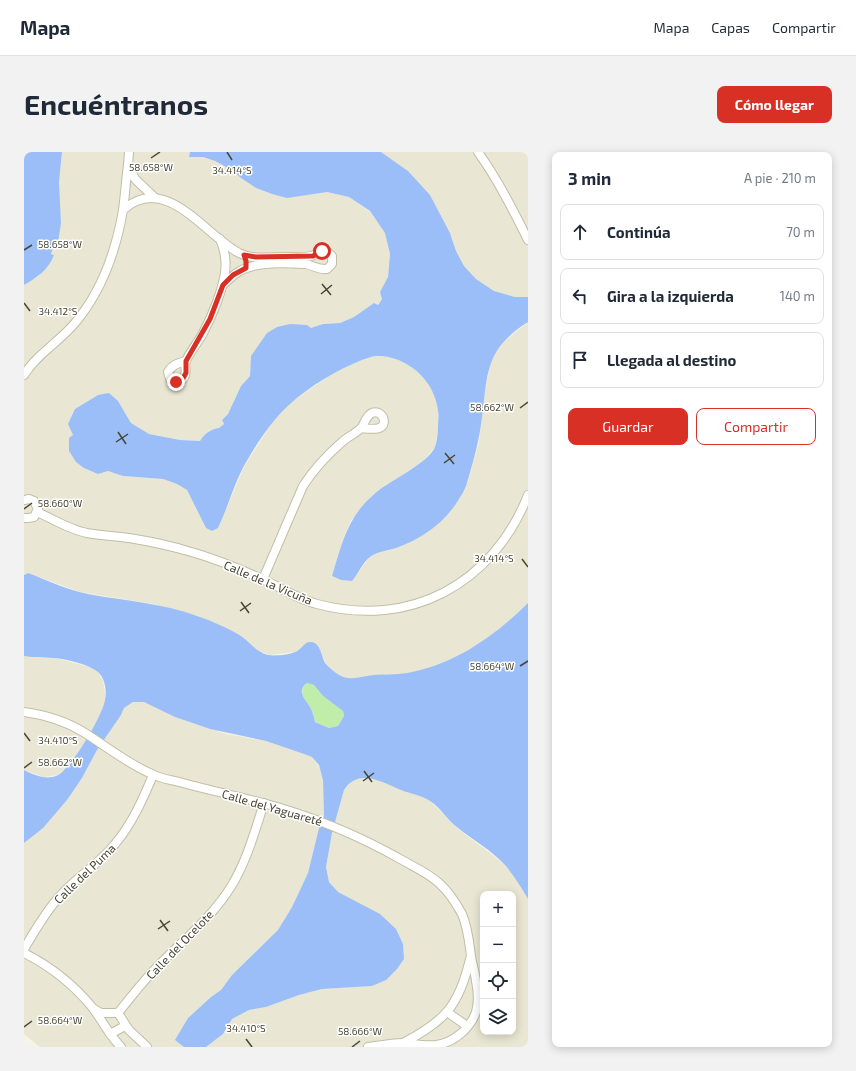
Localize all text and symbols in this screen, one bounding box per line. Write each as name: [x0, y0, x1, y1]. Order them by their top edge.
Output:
text: Mapa: [20, 16, 70, 39]
text: Mapa: [654, 19, 689, 36]
text: Capas: [711, 19, 750, 36]
text: Compartir: [772, 19, 836, 36]
button: Cómo llegar: [717, 86, 832, 123]
text: Encuéntranos: [24, 87, 208, 121]
text: 58.658°W: [129, 161, 174, 173]
text: 34.414°S: [212, 164, 252, 176]
text: 3 min: [568, 168, 611, 188]
text: A pie · 210 m: [744, 170, 816, 186]
icon: ahead: [569, 221, 591, 243]
text: Continúa: [607, 223, 670, 241]
text: 70 m: [786, 224, 815, 240]
text: 58.658°W: [38, 238, 83, 250]
route start: [313, 242, 331, 260]
icon: left: [569, 285, 591, 307]
text: Gira a la izquierda: [607, 287, 734, 305]
text: 140 m: [780, 288, 815, 304]
text: 34.412°S: [39, 305, 78, 317]
icon: arrive: [569, 349, 591, 371]
text: Llegada al destino: [607, 351, 736, 369]
route end: [167, 373, 185, 391]
text: 58.662°W: [470, 401, 514, 413]
button: Guardar: [568, 408, 688, 445]
button: Compartir: [696, 408, 816, 445]
text: 58.660°W: [38, 497, 83, 509]
text: 34.414°S: [474, 552, 514, 564]
street label: Calle de la Vicuña: [222, 557, 315, 607]
text: 58.664°W: [470, 660, 515, 672]
text: 34.410°S: [38, 734, 78, 746]
text: 58.662°W: [38, 756, 82, 768]
street label: Calle del Yaguareté: [221, 786, 324, 828]
street label: Calle del Puma: [51, 840, 118, 906]
map controls: [480, 891, 516, 1035]
button: +: [480, 891, 516, 927]
street label: Calle del Ocelote: [143, 907, 216, 982]
button: −: [480, 927, 516, 963]
button: locate: [480, 963, 516, 999]
button: layers: [480, 999, 516, 1035]
text: 58.664°W: [38, 1014, 83, 1026]
text: 34.410°S: [226, 1022, 266, 1034]
text: 58.666°W: [338, 1025, 383, 1037]

